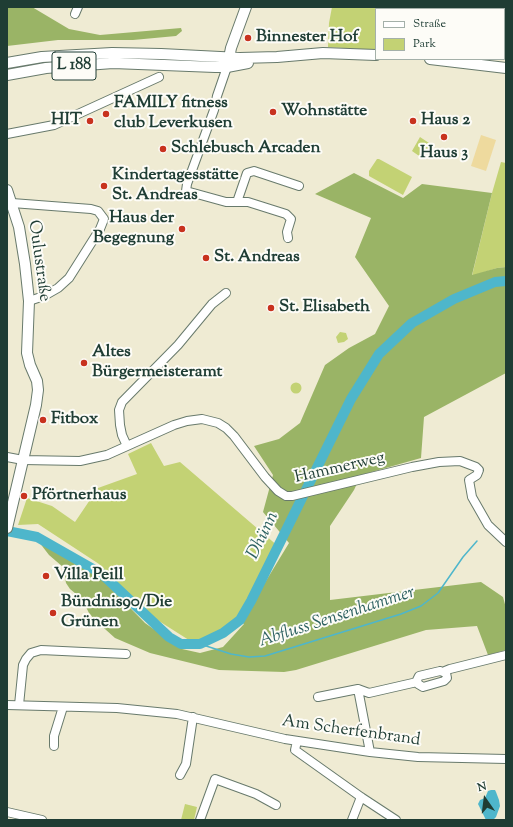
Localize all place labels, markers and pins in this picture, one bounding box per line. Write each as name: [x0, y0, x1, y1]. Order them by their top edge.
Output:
place label: Binnester Hof: [256, 28, 358, 48]
marker: Binnester Hof: [243, 33, 253, 43]
place label: FAMILY fitness club Leverkusen: [114, 94, 233, 134]
place label: Wohnstätte: [281, 102, 367, 122]
marker: Wohnstätte: [268, 107, 278, 117]
marker: FAMILY fitness club Leverkusen: [101, 109, 111, 119]
place label: HIT: [51, 111, 82, 131]
place label: Haus 2: [421, 111, 470, 131]
marker: HIT: [85, 116, 95, 126]
marker: Haus 2: [408, 116, 418, 126]
marker: Haus 3: [439, 132, 449, 142]
place label: Schlebusch Arcaden: [171, 139, 321, 159]
marker: Schlebusch Arcaden: [158, 144, 168, 154]
place label: Haus 3: [420, 144, 468, 164]
place label: Kindertagesstätte St. Andreas: [112, 166, 239, 206]
marker: Kindertagesstätte St. Andreas: [99, 181, 109, 191]
place label: Haus der Begegnung: [93, 209, 174, 249]
marker: Haus der Begegnung: [177, 224, 187, 234]
place label: St. Andreas: [214, 248, 300, 268]
marker: St. Andreas: [201, 253, 211, 263]
place label: St. Elisabeth: [279, 298, 370, 318]
marker: St. Elisabeth: [266, 303, 276, 313]
place label: Altes Bürgermeisteramt: [92, 343, 222, 383]
marker: Altes Bürgermeisteramt: [79, 358, 89, 368]
place label: Fitbox: [51, 410, 98, 430]
marker: Fitbox: [38, 415, 48, 425]
place label: Pförtnerhaus: [32, 486, 127, 506]
marker: Pförtnerhaus: [19, 491, 29, 501]
place label: Villa Peill: [54, 566, 124, 586]
marker: Villa Peill: [41, 571, 51, 581]
place label: Bündnis90/Die Grünen: [61, 593, 172, 633]
marker: Bündnis90/Die Grünen: [48, 608, 58, 618]

